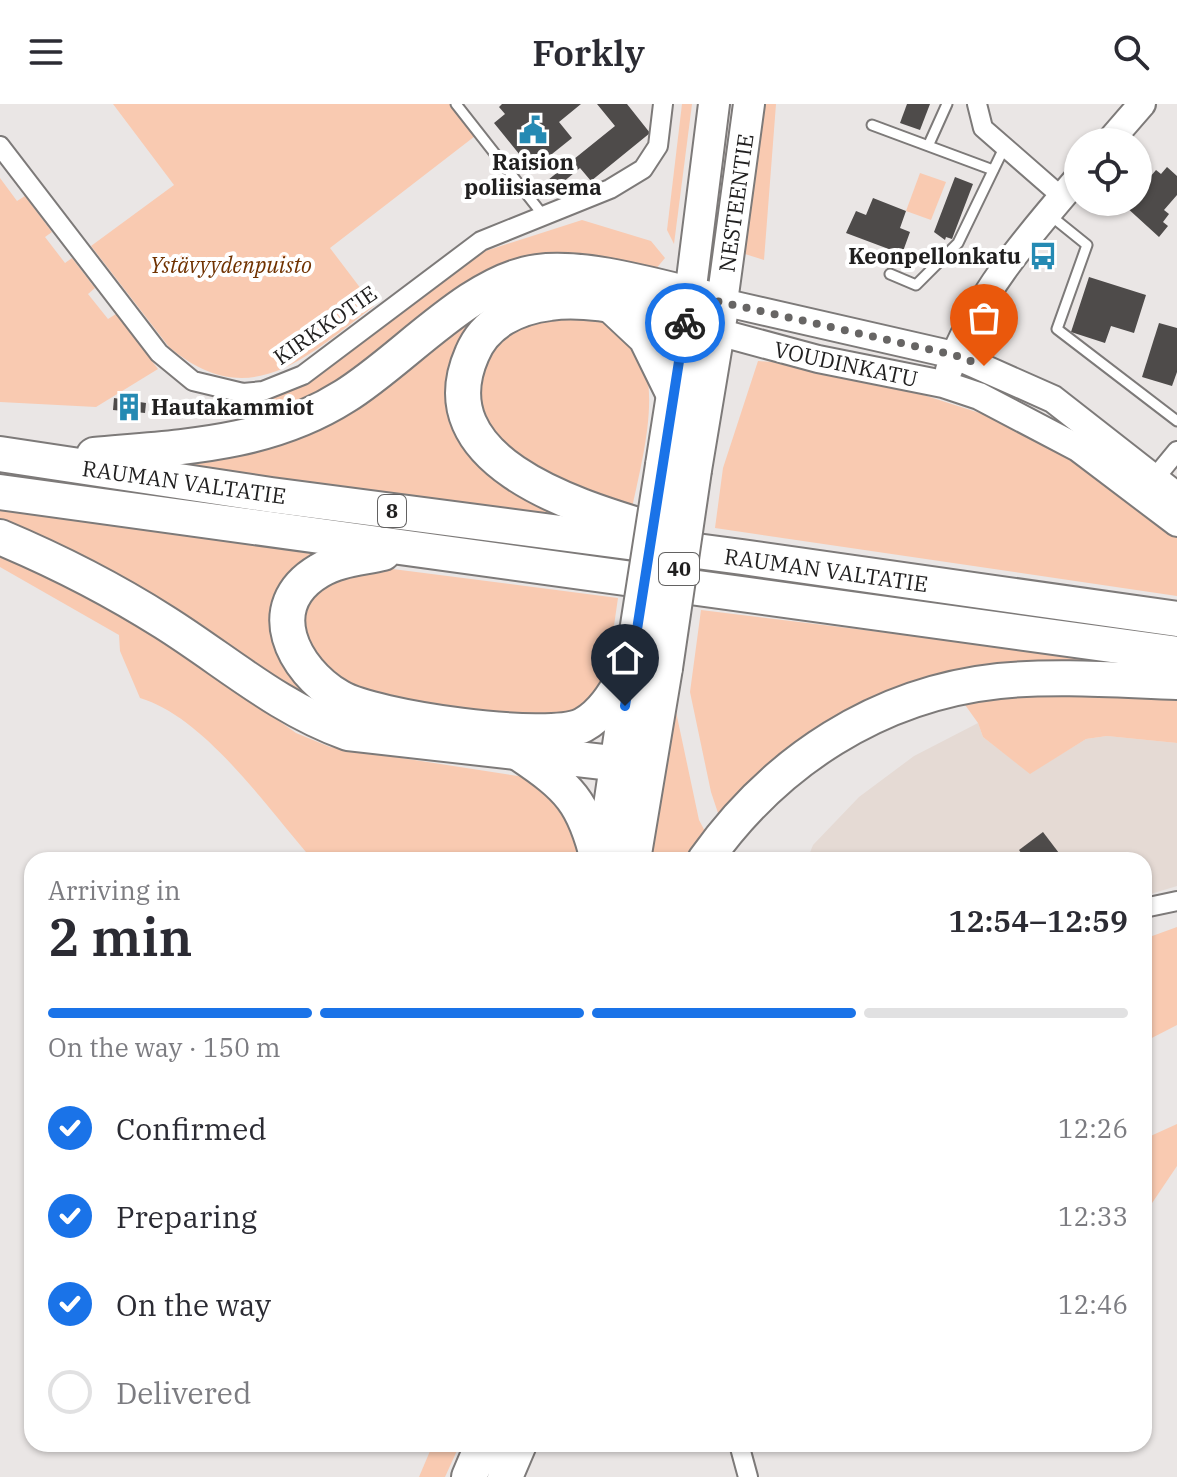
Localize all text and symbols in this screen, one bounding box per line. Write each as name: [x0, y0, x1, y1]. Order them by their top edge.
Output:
text: Forkly: [532, 29, 645, 76]
icon: menu: [24, 30, 68, 74]
icon: search: [1109, 30, 1153, 74]
public building icon: Raision poliisiasema: [518, 115, 548, 145]
map controls: [1064, 128, 1152, 216]
button: locate: [1064, 128, 1152, 216]
street label: NESTEENTIE: [711, 132, 760, 274]
place label: Raision poliisiasema: [464, 147, 602, 201]
place label: Keonpellonkatu: [848, 241, 1021, 270]
bus stop icon: Keonpellonkatu: [1028, 241, 1058, 271]
park label: Ystävyydenpuisto: [150, 250, 312, 279]
street label: KIRKKOTIE: [267, 278, 382, 371]
courier: [645, 283, 725, 363]
pin: [950, 284, 1018, 366]
icon: bag: [962, 296, 1006, 340]
icon: bike: [663, 301, 707, 345]
street label: VOUDINKATU: [772, 334, 921, 393]
building icon: Hautakammiot: [114, 392, 144, 422]
place label: Hautakammiot: [151, 392, 314, 421]
street label: RAUMAN VALTATIE: [80, 453, 288, 510]
road number: 8: [378, 495, 406, 527]
street label: RAUMAN VALTATIE: [722, 541, 930, 598]
road number: 40: [659, 553, 699, 585]
pin: [591, 624, 659, 706]
icon: home: [603, 636, 647, 680]
text: Arriving in: [48, 873, 181, 907]
text: 12:54–12:59: [948, 901, 1128, 940]
text: 2 min: [48, 903, 193, 970]
text: On the way · 150 m: [48, 1030, 281, 1064]
icon: check: [48, 1106, 92, 1150]
text: Confirmed: [116, 1109, 267, 1148]
text: 12:26: [1058, 1111, 1128, 1145]
icon: check: [48, 1194, 92, 1238]
text: Preparing: [116, 1197, 257, 1236]
text: 12:33: [1058, 1199, 1128, 1233]
icon: check: [48, 1282, 92, 1326]
text: On the way: [116, 1285, 271, 1324]
text: 12:46: [1058, 1287, 1128, 1321]
text: Delivered: [116, 1373, 251, 1412]

